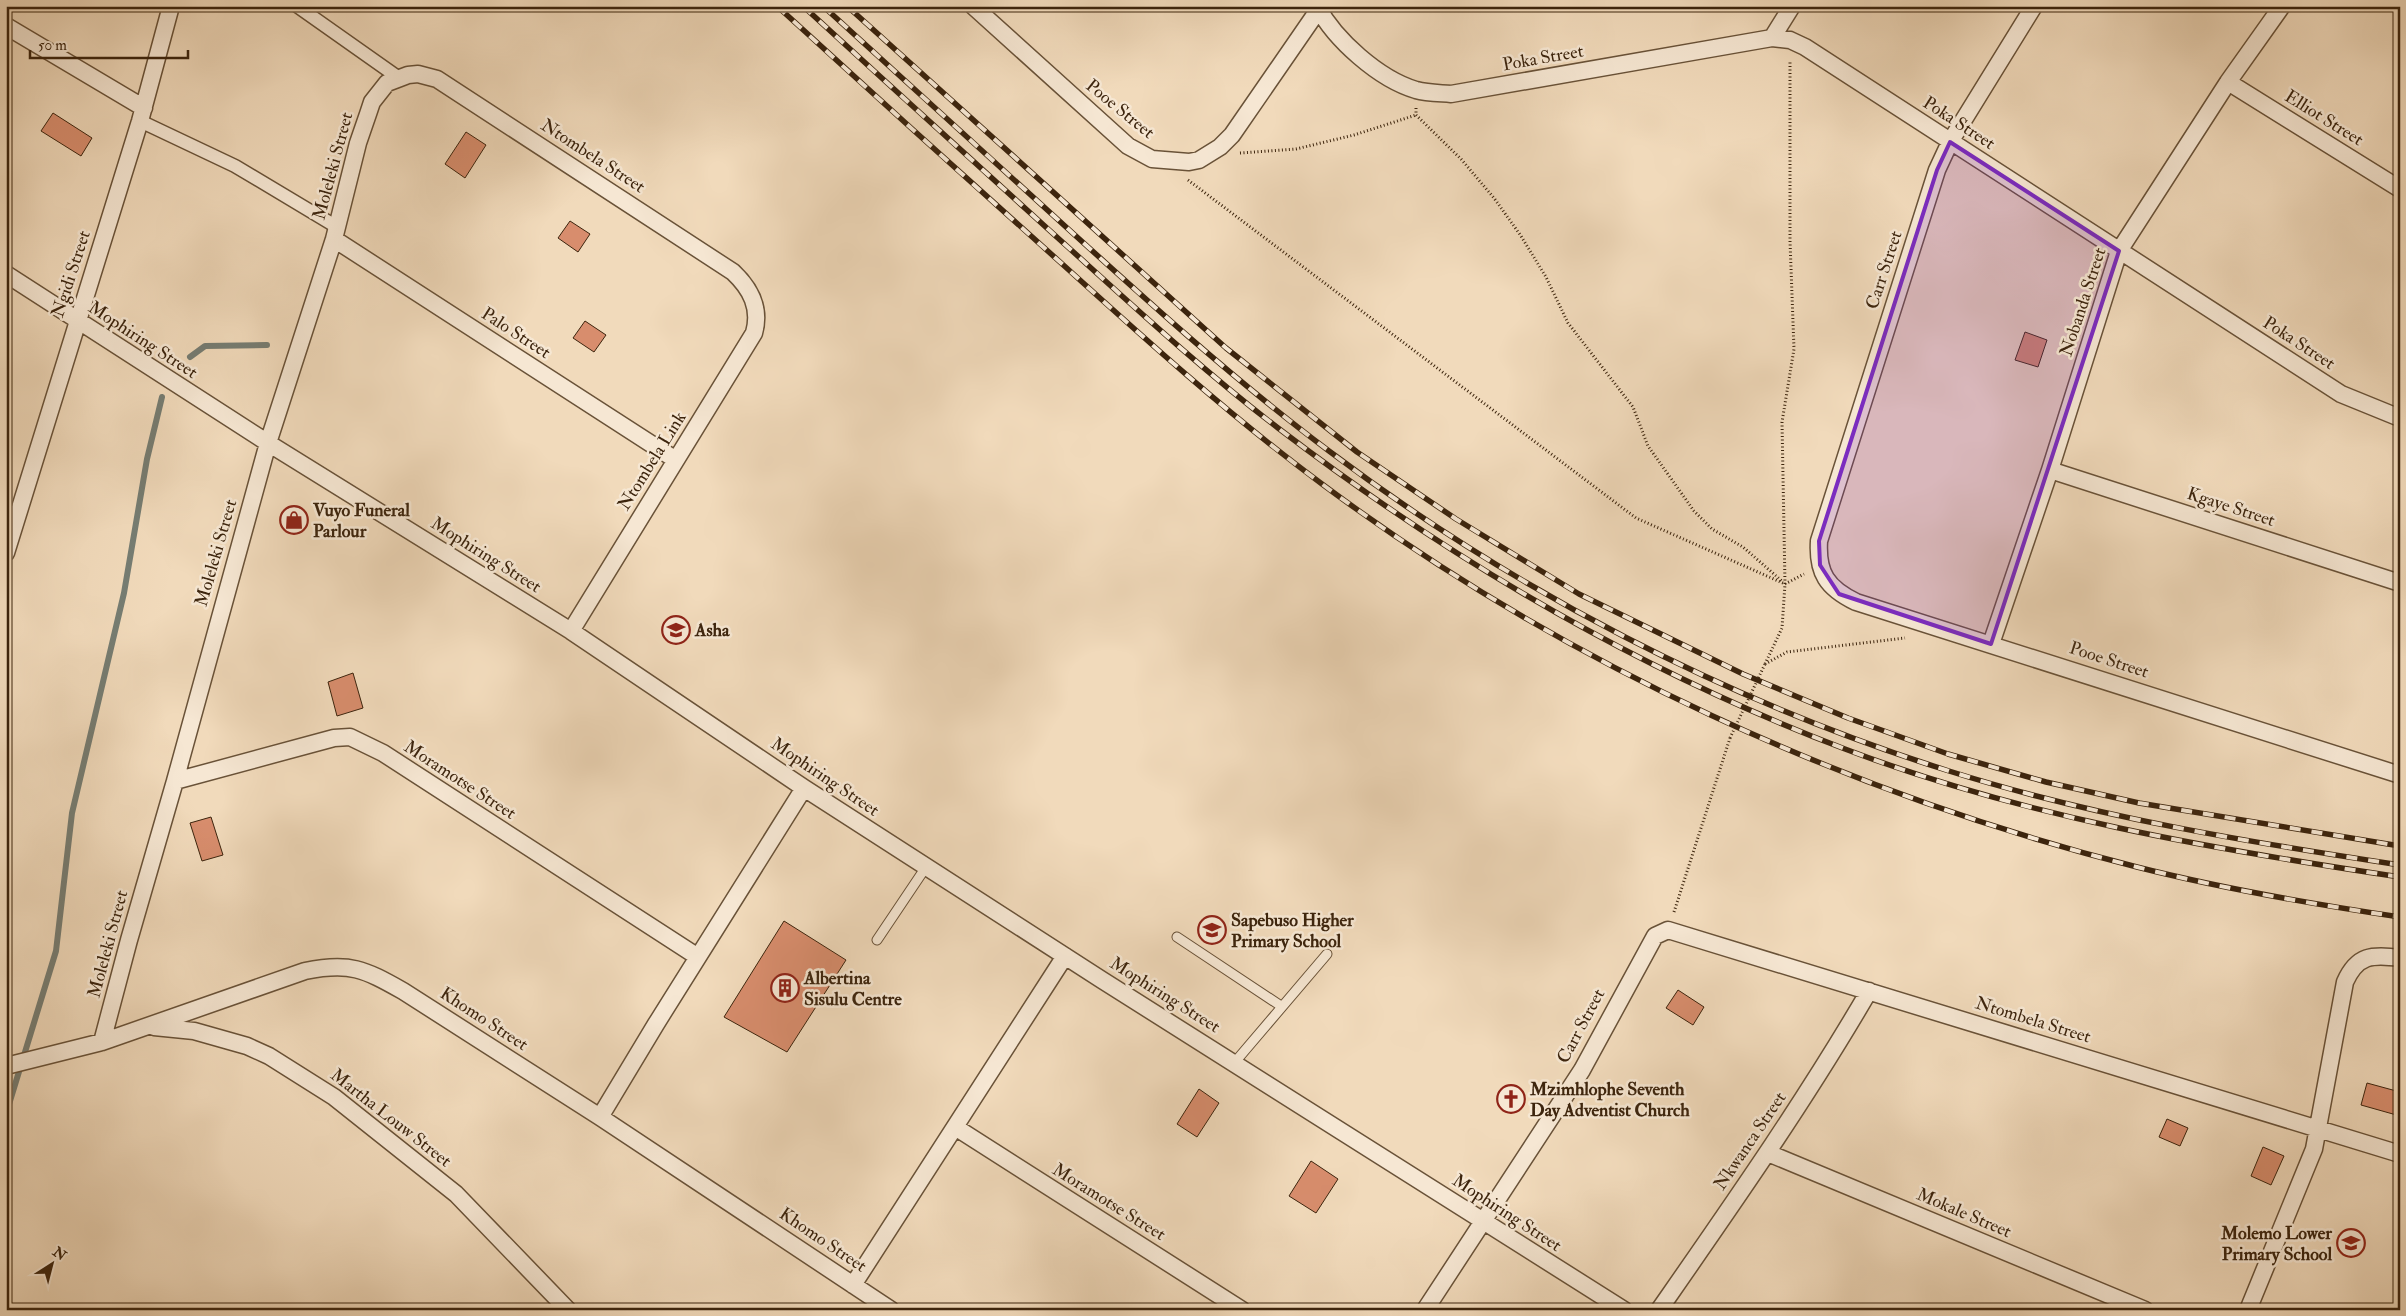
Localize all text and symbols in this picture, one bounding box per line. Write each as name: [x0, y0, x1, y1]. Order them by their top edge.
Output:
scale bar: [30, 28, 188, 60]
text: 50 m: [38, 36, 67, 55]
street label: Poka Street: [1501, 40, 1585, 76]
street label: Pooe Street: [1081, 74, 1159, 144]
street label: Elliot Street: [2280, 85, 2368, 151]
street label: Poka Street: [1918, 91, 2000, 155]
street label: Moleleki Street: [308, 110, 358, 222]
street label: Ntombela Street: [537, 114, 650, 198]
street label: Ngidi Street: [46, 227, 96, 320]
street label: Carr Street: [1861, 228, 1908, 312]
street label: Nobanda Street: [2055, 244, 2111, 359]
street label: Mophiring Street: [84, 296, 202, 384]
street label: Palo Street: [477, 302, 555, 364]
street label: Poka Street: [2258, 311, 2340, 375]
street label: Ntombela Link: [613, 407, 692, 515]
street label: Kgaye Street: [2184, 482, 2278, 532]
street label: Moleleki Street: [190, 497, 242, 609]
place label: Vuyo Funeral Parlour: [312, 499, 410, 543]
shop icon: Vuyo Funeral Parlour: [279, 505, 309, 535]
street label: Mophiring Street: [427, 512, 546, 598]
school or university icon: Asha: [661, 615, 691, 645]
place label: Asha: [694, 619, 730, 642]
street label: Pooe Street: [2066, 636, 2152, 684]
street label: Mophiring Street: [766, 732, 884, 822]
street label: Moramotse Street: [400, 735, 521, 825]
street label: Moleleki Street: [83, 888, 133, 1000]
place label: Sapebuso Higher Primary School: [1231, 909, 1354, 953]
school or university icon: Sapebuso Higher Primary School: [1197, 915, 1227, 945]
street label: Mophiring Street: [1106, 952, 1225, 1038]
place label: Albertina Sisulu Centre: [803, 967, 902, 1011]
building icon: Albertina Sisulu Centre: [770, 973, 800, 1003]
street label: Khomo Street: [436, 982, 533, 1056]
street label: Carr Street: [1552, 985, 1610, 1067]
street label: Ntombela Street: [1972, 992, 2094, 1049]
street label: Martha Louw Street: [326, 1064, 456, 1172]
place label: Mzimhlophe Seventh Day Adventist Church: [1529, 1078, 1690, 1122]
church icon: Mzimhlophe Seventh Day Adventist Church: [1496, 1084, 1526, 1114]
street label: Nkwanca Street: [1709, 1087, 1792, 1195]
street label: Moramotse Street: [1048, 1158, 1170, 1246]
street label: Mophiring Street: [1448, 1169, 1566, 1257]
street label: Mokale Street: [1913, 1183, 2015, 1243]
street label: Khomo Street: [775, 1202, 871, 1278]
place label: Molemo Lower Primary School: [2220, 1222, 2332, 1266]
school or university icon: Molemo Lower Primary School: [2336, 1228, 2366, 1258]
north arrow: [28, 1238, 78, 1288]
text: N: [48, 1243, 70, 1265]

